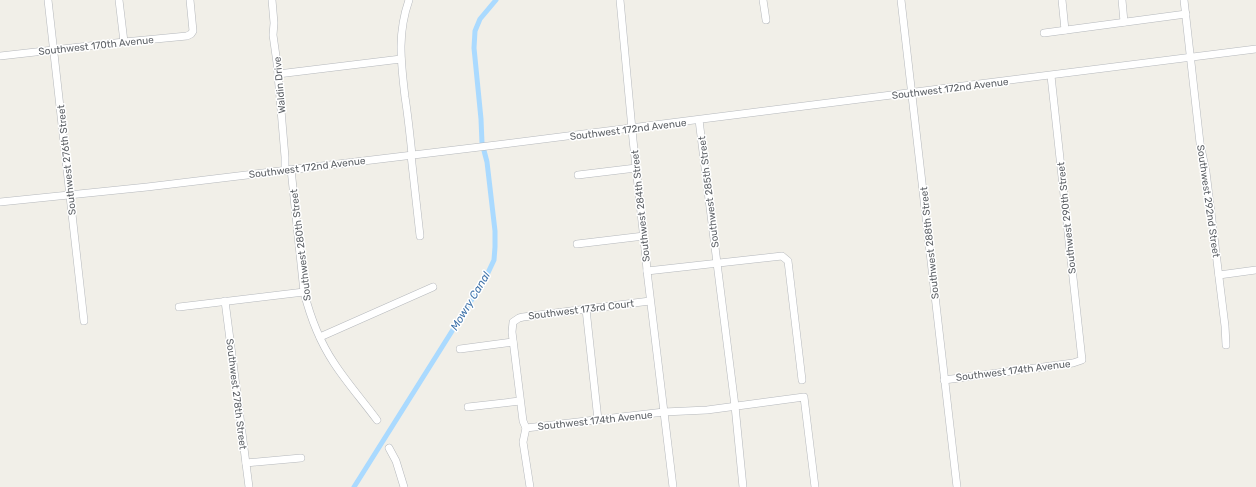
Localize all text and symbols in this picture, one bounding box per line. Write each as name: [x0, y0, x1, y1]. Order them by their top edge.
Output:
street label: Southwest 170th Avenue: [38, 34, 155, 58]
street label: Waldin Drive: [272, 56, 288, 114]
street label: Southwest 172nd Avenue: [891, 76, 1009, 102]
street label: Southwest 276th Street: [55, 104, 79, 216]
street label: Southwest 172nd Avenue: [569, 117, 687, 143]
street label: Southwest 285th Street: [696, 135, 722, 248]
street label: Southwest 292nd Street: [1194, 144, 1222, 258]
street label: Southwest 284th Street: [629, 149, 653, 263]
street label: Southwest 172nd Avenue: [248, 155, 366, 181]
street label: Southwest 290th Street: [1055, 161, 1079, 274]
street label: Southwest 288th Street: [918, 186, 942, 300]
street label: Southwest 280th Street: [288, 188, 314, 302]
water label: Mowry Canal: [448, 269, 493, 333]
street label: Southwest 173rd Court: [528, 298, 635, 322]
street label: Southwest 278th Street: [223, 338, 249, 450]
street label: Southwest 174th Avenue: [955, 358, 1071, 384]
street label: Southwest 174th Avenue: [537, 409, 653, 433]

